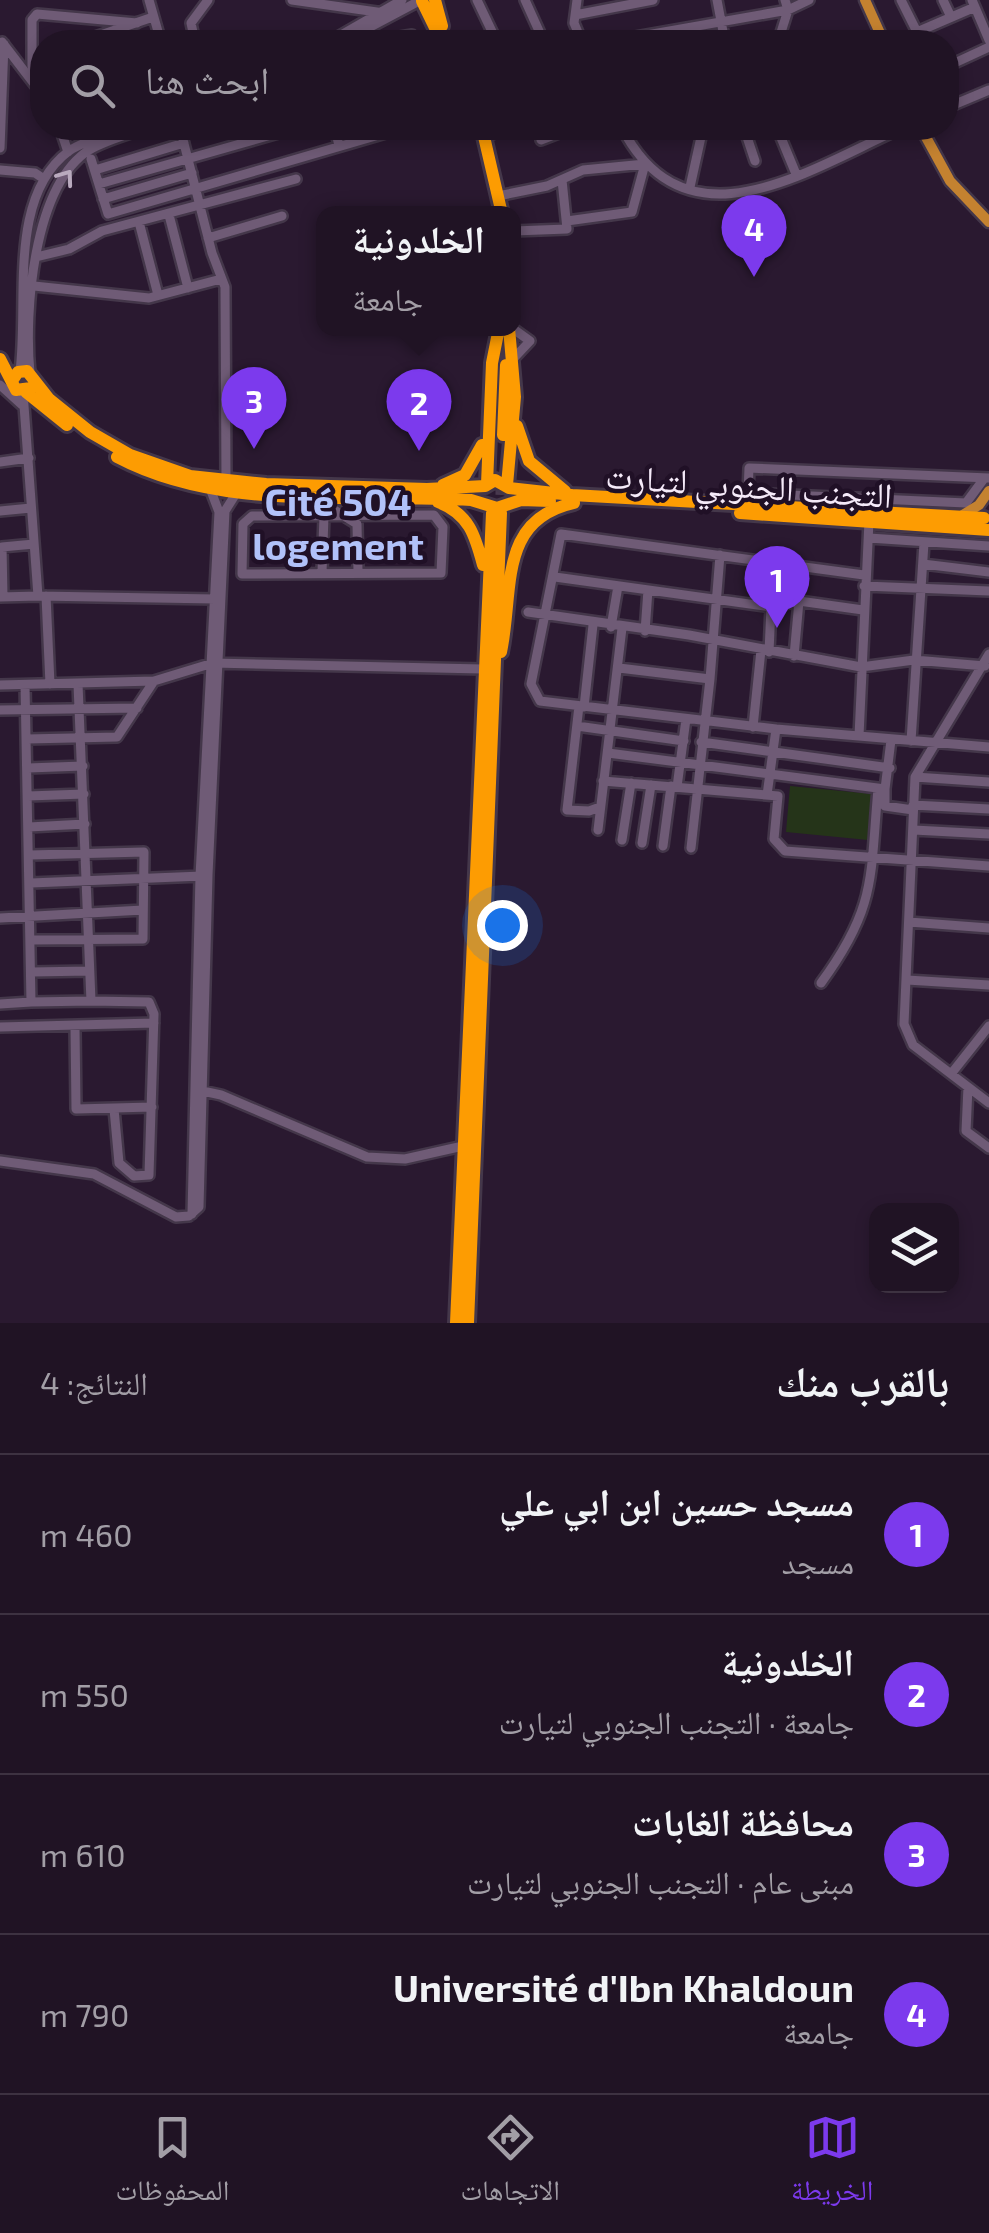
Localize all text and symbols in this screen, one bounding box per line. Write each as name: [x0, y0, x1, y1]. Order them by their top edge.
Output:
search box: [30, 30, 959, 140]
text: ابحث هنا: [145, 56, 269, 102]
icon: search: [65, 58, 120, 113]
one-way arrow: [54, 170, 71, 188]
pin: 4: [722, 194, 786, 277]
popup: [316, 206, 521, 336]
text: الخلدونية: [352, 215, 485, 261]
text: جامعة: [352, 279, 423, 317]
pin: 3: [222, 366, 286, 449]
pin: 2: [386, 368, 452, 451]
street label: التجنب الجنوبي لتيارت: [604, 453, 894, 524]
district label: Cité 504 logement: [252, 478, 424, 568]
pin: 1: [744, 546, 810, 628]
your location: [477, 900, 528, 951]
map controls: [869, 1203, 959, 1293]
button: layers: [869, 1203, 959, 1293]
text: بالقرب منك: [776, 1355, 949, 1405]
text: النتائج: 4: [40, 1363, 148, 1401]
text: مسجد حسين ابن ابي علي: [499, 1478, 854, 1524]
text: 460 m: [40, 1515, 132, 1553]
text: 1: [910, 1515, 923, 1553]
text: مسجد: [782, 1542, 854, 1580]
text: الخلدونية: [722, 1638, 854, 1684]
text: 550 m: [40, 1675, 129, 1713]
text: 2: [907, 1675, 926, 1713]
text: جامعة · التجنب الجنوبي لتيارت: [499, 1702, 854, 1740]
text: محافظة الغابات: [632, 1798, 854, 1844]
text: 610 m: [40, 1835, 126, 1873]
text: 3: [907, 1835, 926, 1873]
text: مبنى عام · التجنب الجنوبي لتيارت: [467, 1862, 854, 1900]
text: Université d'Ibn Khaldoun: [393, 1964, 854, 2010]
text: 790 m: [40, 1995, 129, 2033]
text: 4: [906, 1995, 927, 2033]
text: جامعة: [783, 2012, 854, 2050]
tab: المحفوظات: [116, 2110, 229, 2218]
tab: الاتجاهات: [461, 2110, 560, 2218]
tab: الخريطة: [791, 2110, 873, 2218]

